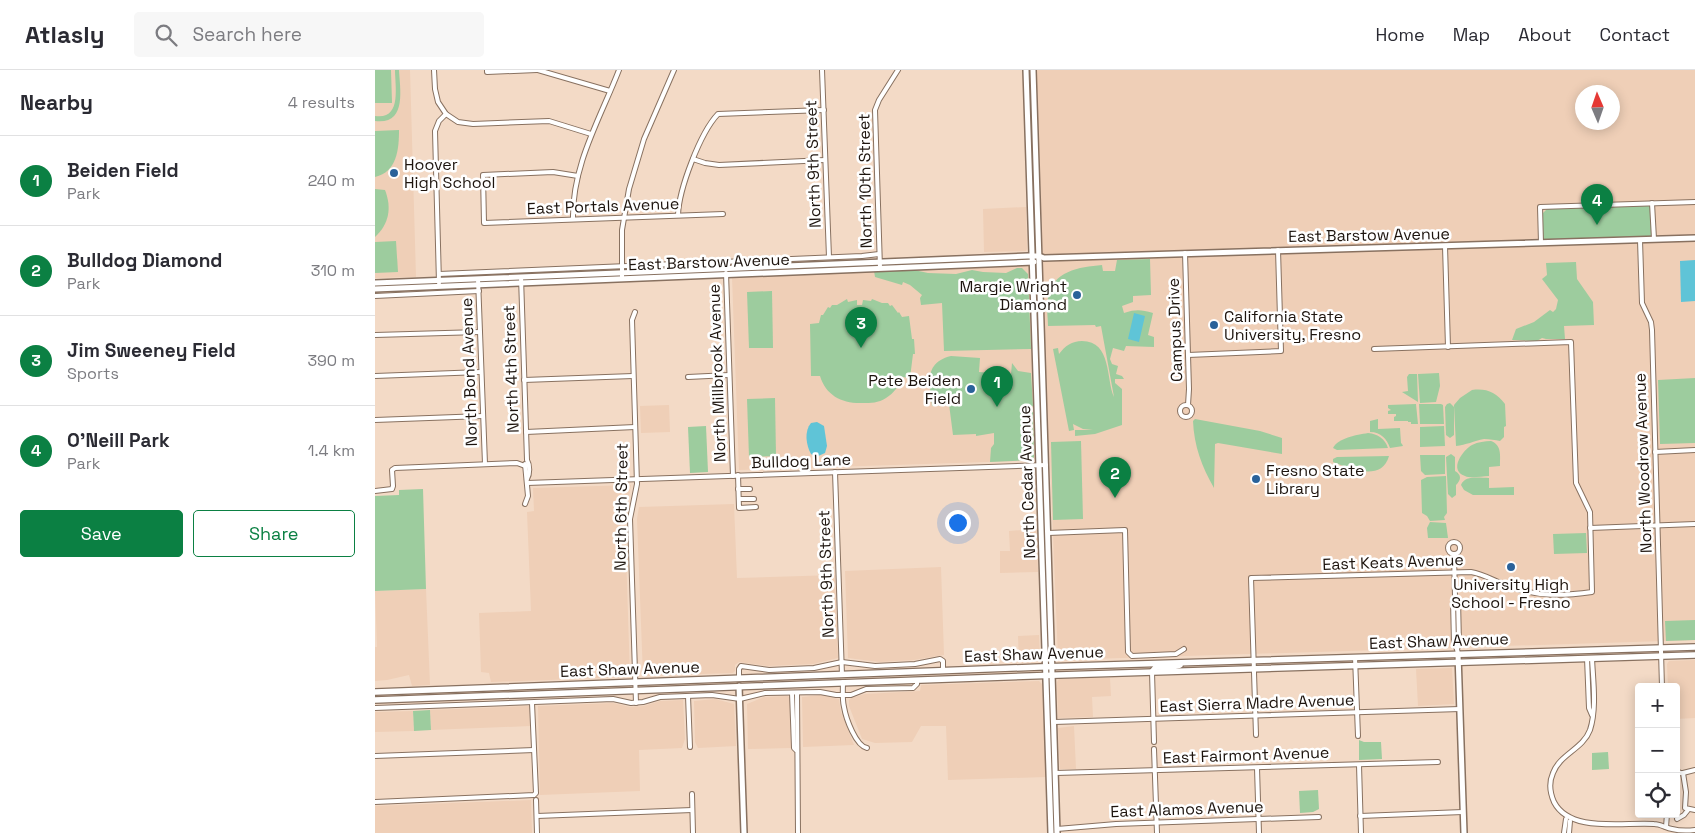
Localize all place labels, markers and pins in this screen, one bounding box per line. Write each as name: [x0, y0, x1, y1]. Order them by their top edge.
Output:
place label: Hoover High School: [404, 154, 495, 193]
marker: Hoover High School: [388, 167, 400, 179]
pin: 4: [1581, 184, 1613, 225]
place label: Margie Wright Diamond: [959, 276, 1067, 315]
marker: Margie Wright Diamond: [1071, 289, 1083, 301]
place label: California State University, Fresno: [1224, 306, 1361, 345]
pin: 3: [845, 307, 877, 348]
marker: California State University, Fresno: [1208, 319, 1220, 331]
pin: 1: [981, 366, 1013, 407]
place label: Pete Beiden Field: [868, 370, 961, 409]
marker: Pete Beiden Field: [965, 383, 977, 395]
pin: 2: [1099, 457, 1131, 498]
place label: Fresno State Library: [1266, 460, 1364, 499]
marker: Fresno State Library: [1250, 473, 1262, 485]
marker: University High School - Fresno: [1505, 561, 1517, 573]
place label: University High School - Fresno: [1451, 574, 1571, 613]

